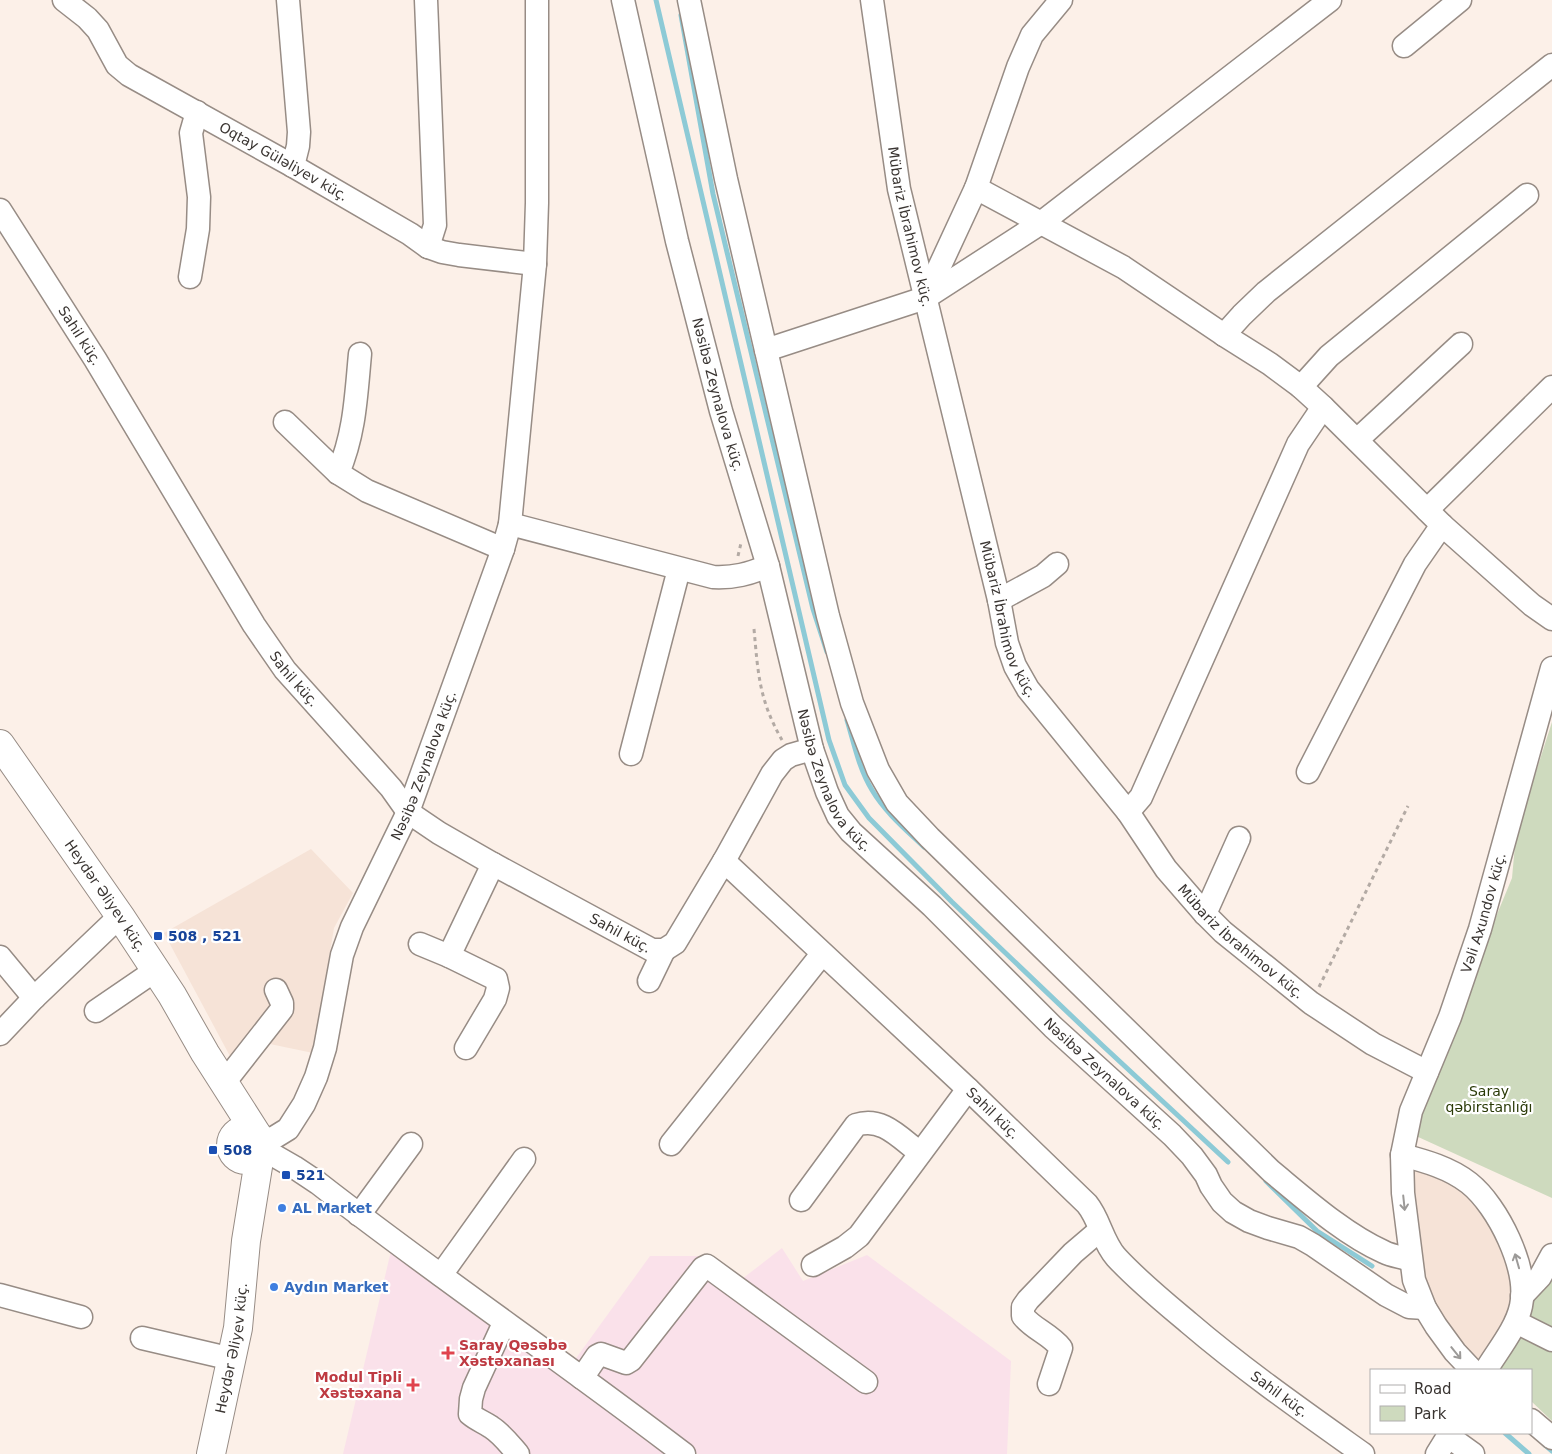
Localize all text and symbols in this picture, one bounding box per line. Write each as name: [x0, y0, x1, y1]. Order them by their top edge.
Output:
street label: Oqtay Güləliyev küç.: [216, 119, 351, 204]
street label: Mübariz İbrahimov küç.: [885, 145, 935, 308]
street label: Sahil küç.: [55, 303, 105, 368]
street label: Nəsibə Zeynalova küç.: [689, 316, 747, 473]
street label: Mübariz İbrahimov küç.: [977, 539, 1040, 701]
street label: Sahil küç.: [267, 648, 322, 710]
street label: Nəsibə Zeynalova küç.: [388, 688, 459, 843]
street label: Nəsibə Zeynalova küç.: [795, 707, 875, 855]
street label: Heydər Əliyev küç.: [61, 837, 149, 955]
street label: Vəli Axundov küç.: [1458, 851, 1509, 975]
street label: Mübariz İbrahimov küç.: [1175, 881, 1307, 1002]
street label: Sahil küç.: [587, 910, 654, 956]
place label: 508 , 521: [168, 928, 242, 944]
marker: 508 , 521: [152, 930, 164, 942]
street label: Nəsibə Zeynalova küç.: [1041, 1015, 1169, 1133]
park label: Saray qəbirstanlığı: [1446, 1083, 1532, 1115]
street label: Sahil küç.: [963, 1084, 1023, 1142]
place label: 508: [223, 1142, 252, 1158]
marker: 508: [207, 1144, 219, 1156]
place label: 521: [296, 1167, 325, 1183]
marker: 521: [280, 1169, 292, 1181]
one-way arrow: [1399, 1195, 1409, 1211]
place label: AL Market: [292, 1200, 372, 1216]
marker: AL Market: [276, 1202, 288, 1214]
one-way arrow: [1511, 1254, 1521, 1270]
place label: Aydın Market: [284, 1279, 389, 1295]
marker: Aydın Market: [268, 1281, 280, 1293]
street label: Heydər Əliyev küç.: [212, 1282, 250, 1415]
place label: Saray Qəsəbə Xəstəxanası: [459, 1337, 567, 1369]
marker: Saray Qəsəbə Xəstəxanası: [441, 1346, 455, 1360]
one-way arrow: [1451, 1346, 1462, 1359]
street label: Sahil küç.: [1248, 1368, 1311, 1420]
place label: Modul Tipli Xəstəxana: [315, 1369, 402, 1401]
legend: [1370, 1369, 1532, 1434]
marker: Modul Tipli Xəstəxana: [406, 1378, 420, 1392]
text: Road: [1414, 1380, 1452, 1398]
text: Park: [1414, 1405, 1447, 1423]

